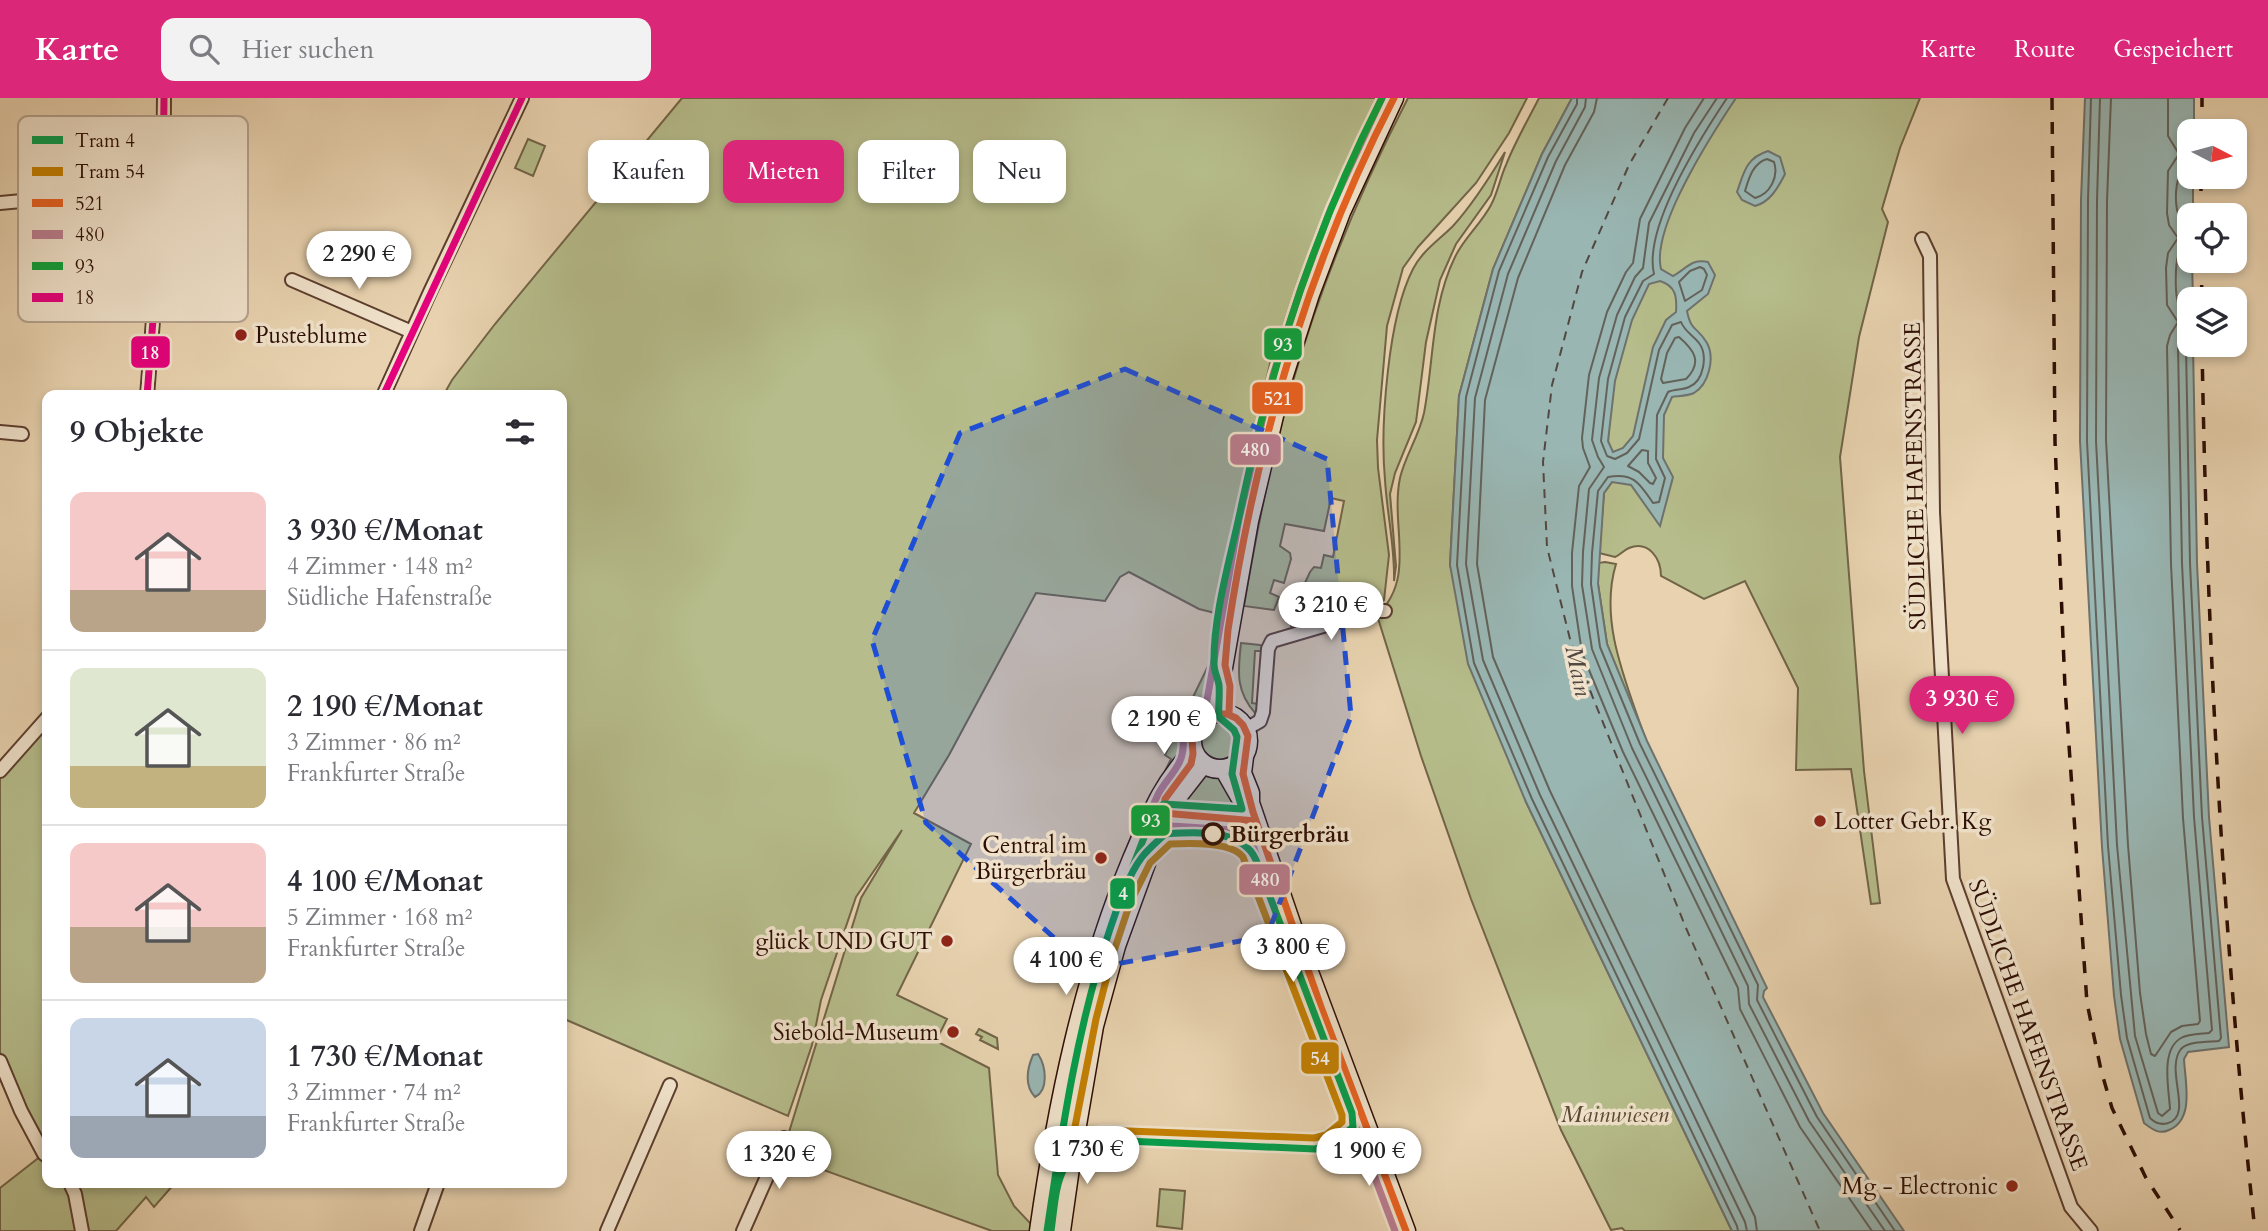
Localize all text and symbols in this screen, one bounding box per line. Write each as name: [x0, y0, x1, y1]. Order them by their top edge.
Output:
search box: [161, 18, 651, 81]
text: Karte: [35, 27, 119, 72]
icon: search: [185, 30, 223, 68]
text: Hier suchen: [241, 32, 374, 67]
text: Karte: [1921, 33, 1976, 66]
text: Route: [2014, 33, 2075, 66]
text: Gespeichert: [2113, 33, 2233, 66]
legend: [18, 116, 248, 322]
north arrow: [2177, 119, 2247, 189]
map controls: [2177, 119, 2247, 357]
text: Tram 4: [75, 128, 135, 154]
chip: Kaufen: [588, 140, 709, 203]
chip: Mieten: [723, 140, 844, 203]
chip: Filter: [858, 140, 959, 203]
chip: Neu: [973, 140, 1066, 203]
text: Tram 54: [75, 159, 145, 185]
text: 521: [75, 191, 104, 217]
button: locate: [2177, 203, 2247, 273]
text: 480: [75, 222, 104, 248]
pin: 2 290 €: [294, 232, 424, 291]
text: 2 290 €: [322, 238, 396, 269]
text: 93: [75, 254, 94, 280]
text: 18: [75, 285, 94, 311]
button: layers: [2177, 287, 2247, 357]
place label: Pusteblume: [255, 320, 367, 351]
street label: SÜDLICHE HAFENSTRASSE: [1897, 322, 1933, 630]
marker: Pusteblume: [233, 327, 249, 343]
line badge: 93: [1263, 327, 1303, 361]
text: 93: [1273, 332, 1293, 358]
line badge: 18: [130, 335, 171, 369]
text: 18: [140, 340, 160, 366]
line badge: 521: [1251, 381, 1304, 415]
text: 521: [1263, 386, 1293, 412]
text: 9 Objekte: [70, 412, 204, 453]
icon: filters: [501, 413, 539, 451]
line badge: 480: [1229, 433, 1282, 466]
text: 480: [1240, 437, 1270, 463]
text: 3 930 €/Monat: [287, 510, 483, 551]
icon: home: [126, 520, 210, 604]
text: 4 Zimmer · 148 m²: [287, 551, 472, 582]
text: Südliche Hafenstraße: [287, 582, 493, 613]
pin: 3 210 €: [1266, 582, 1396, 642]
text: 3 210 €: [1294, 589, 1368, 620]
water label: Main: [1557, 643, 1600, 700]
pin: 3 930 €: [1897, 676, 2027, 736]
text: 3 930 €: [1925, 683, 1999, 714]
text: 2 190 €/Monat: [287, 686, 483, 727]
icon: home: [126, 696, 210, 780]
pin: 2 190 €: [1099, 696, 1229, 756]
text: 2 190 €: [1127, 703, 1201, 734]
text: 3 Zimmer · 86 m²: [287, 727, 461, 758]
text: Frankfurter Straße: [287, 758, 465, 789]
line badge: 93: [1130, 804, 1171, 837]
place label: Lotter Gebr. Kg: [1834, 806, 1991, 837]
text: 93: [1141, 808, 1161, 834]
marker: Lotter Gebr. Kg: [1812, 813, 1828, 829]
place label: Bürgerbräu: [1230, 819, 1350, 850]
marker: Bürgerbräu: [1202, 823, 1224, 845]
place label: Central im Bürgerbräu: [975, 830, 1088, 887]
marker: Central im Bürgerbräu: [1093, 850, 1109, 866]
text: 4 100 €/Monat: [287, 861, 483, 902]
line badge: 480: [1238, 863, 1291, 896]
text: 480: [1250, 867, 1280, 893]
icon: home: [126, 871, 210, 955]
street label: SÜDLICHE HAFENSTRASSE: [1961, 875, 2095, 1175]
line badge: 4: [1109, 877, 1136, 910]
text: 4: [1118, 881, 1128, 907]
text: 5 Zimmer · 168 m²: [287, 902, 472, 933]
pin: 3 800 €: [1228, 924, 1358, 984]
place label: glück UND GUT: [756, 926, 933, 957]
text: 3 800 €: [1256, 931, 1330, 962]
text: Frankfurter Straße: [287, 933, 465, 964]
marker: glück UND GUT: [939, 933, 955, 949]
pin: 4 100 €: [1001, 937, 1131, 997]
text: 4 100 €: [1029, 944, 1103, 975]
place label: Siebold-Museum: [773, 1017, 940, 1048]
marker: Siebold-Museum: [945, 1024, 961, 1040]
text: 1 730 €/Monat: [287, 1036, 483, 1077]
line badge: 54: [1300, 1041, 1340, 1075]
icon: home: [126, 1046, 210, 1130]
text: 54: [1310, 1046, 1330, 1072]
text: 3 Zimmer · 74 m²: [287, 1077, 461, 1108]
park label: Mainwiesen: [1561, 1099, 1670, 1130]
text: Frankfurter Straße: [287, 1108, 465, 1139]
pin: 1 730 €: [1022, 1126, 1152, 1186]
pin: 1 900 €: [1304, 1128, 1434, 1188]
pin: 1 320 €: [714, 1132, 844, 1191]
text: 1 730 €: [1050, 1133, 1124, 1164]
text: 1 900 €: [1332, 1135, 1406, 1166]
text: 1 320 €: [742, 1138, 816, 1169]
place label: Mg - Electronic: [1842, 1171, 1998, 1202]
marker: Mg - Electronic: [2004, 1178, 2020, 1194]

